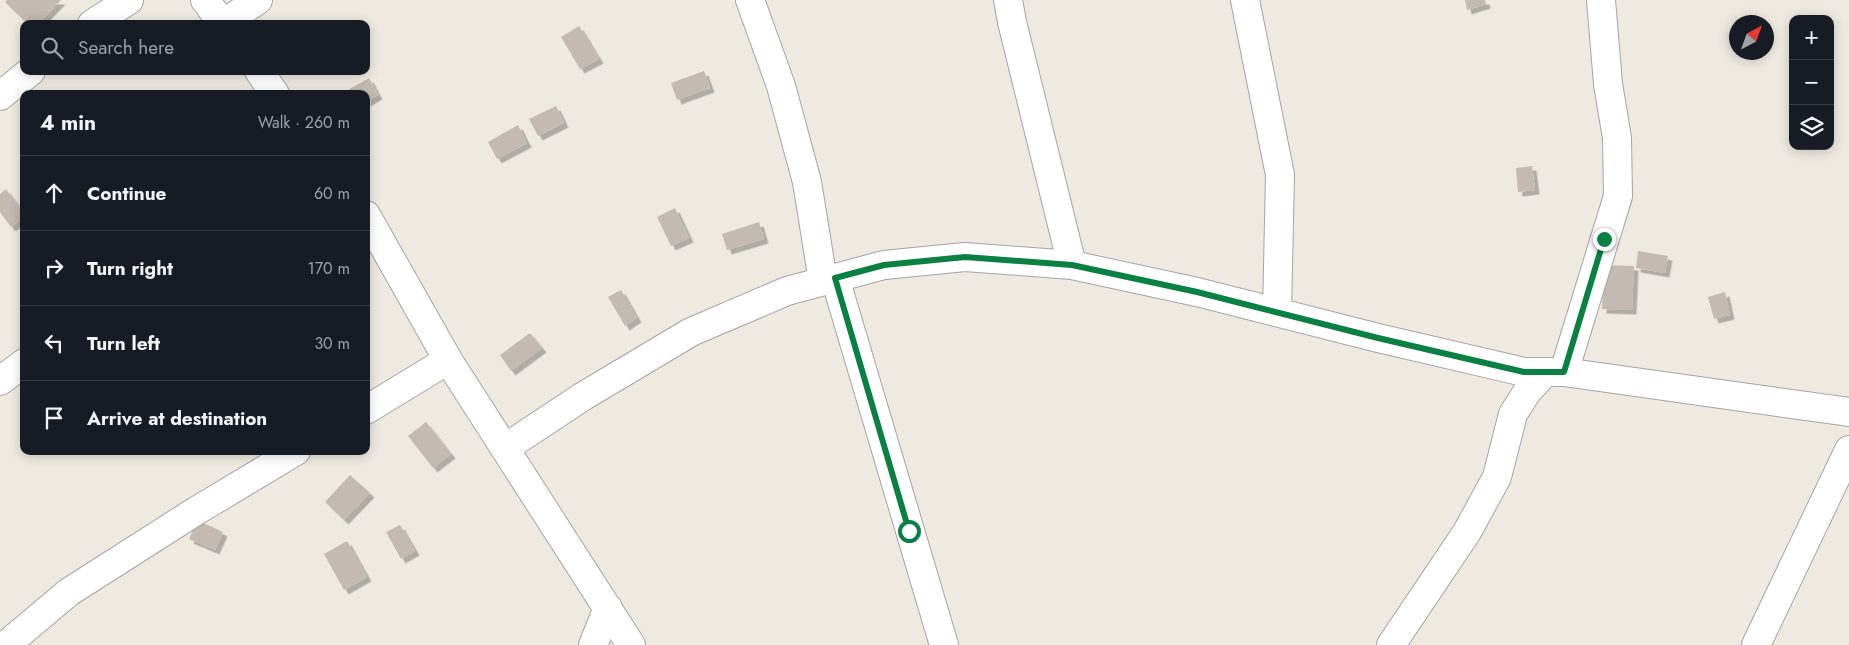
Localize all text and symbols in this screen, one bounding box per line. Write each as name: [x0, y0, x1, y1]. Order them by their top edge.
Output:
north arrow: [1729, 15, 1774, 60]
map controls: [1789, 15, 1834, 150]
button: +: [1789, 15, 1834, 60]
search box: [20, 20, 370, 75]
icon: search: [38, 34, 66, 62]
text: Search here: [78, 34, 174, 61]
button: −: [1789, 60, 1834, 105]
button: layers: [1789, 105, 1834, 150]
text: 4 min: [40, 108, 96, 138]
text: Walk · 260 m: [258, 111, 350, 134]
icon: ahead: [40, 179, 68, 207]
text: Continue: [87, 180, 166, 207]
text: 60 m: [314, 182, 350, 205]
route end: [1593, 228, 1616, 251]
icon: right: [40, 254, 68, 282]
text: Turn right: [87, 255, 173, 282]
text: 170 m: [308, 257, 350, 280]
icon: left: [40, 329, 68, 357]
text: Turn left: [87, 330, 160, 357]
text: 30 m: [314, 332, 350, 355]
icon: arrive: [40, 404, 68, 432]
text: Arrive at destination: [87, 405, 267, 432]
route start: [898, 520, 921, 543]

